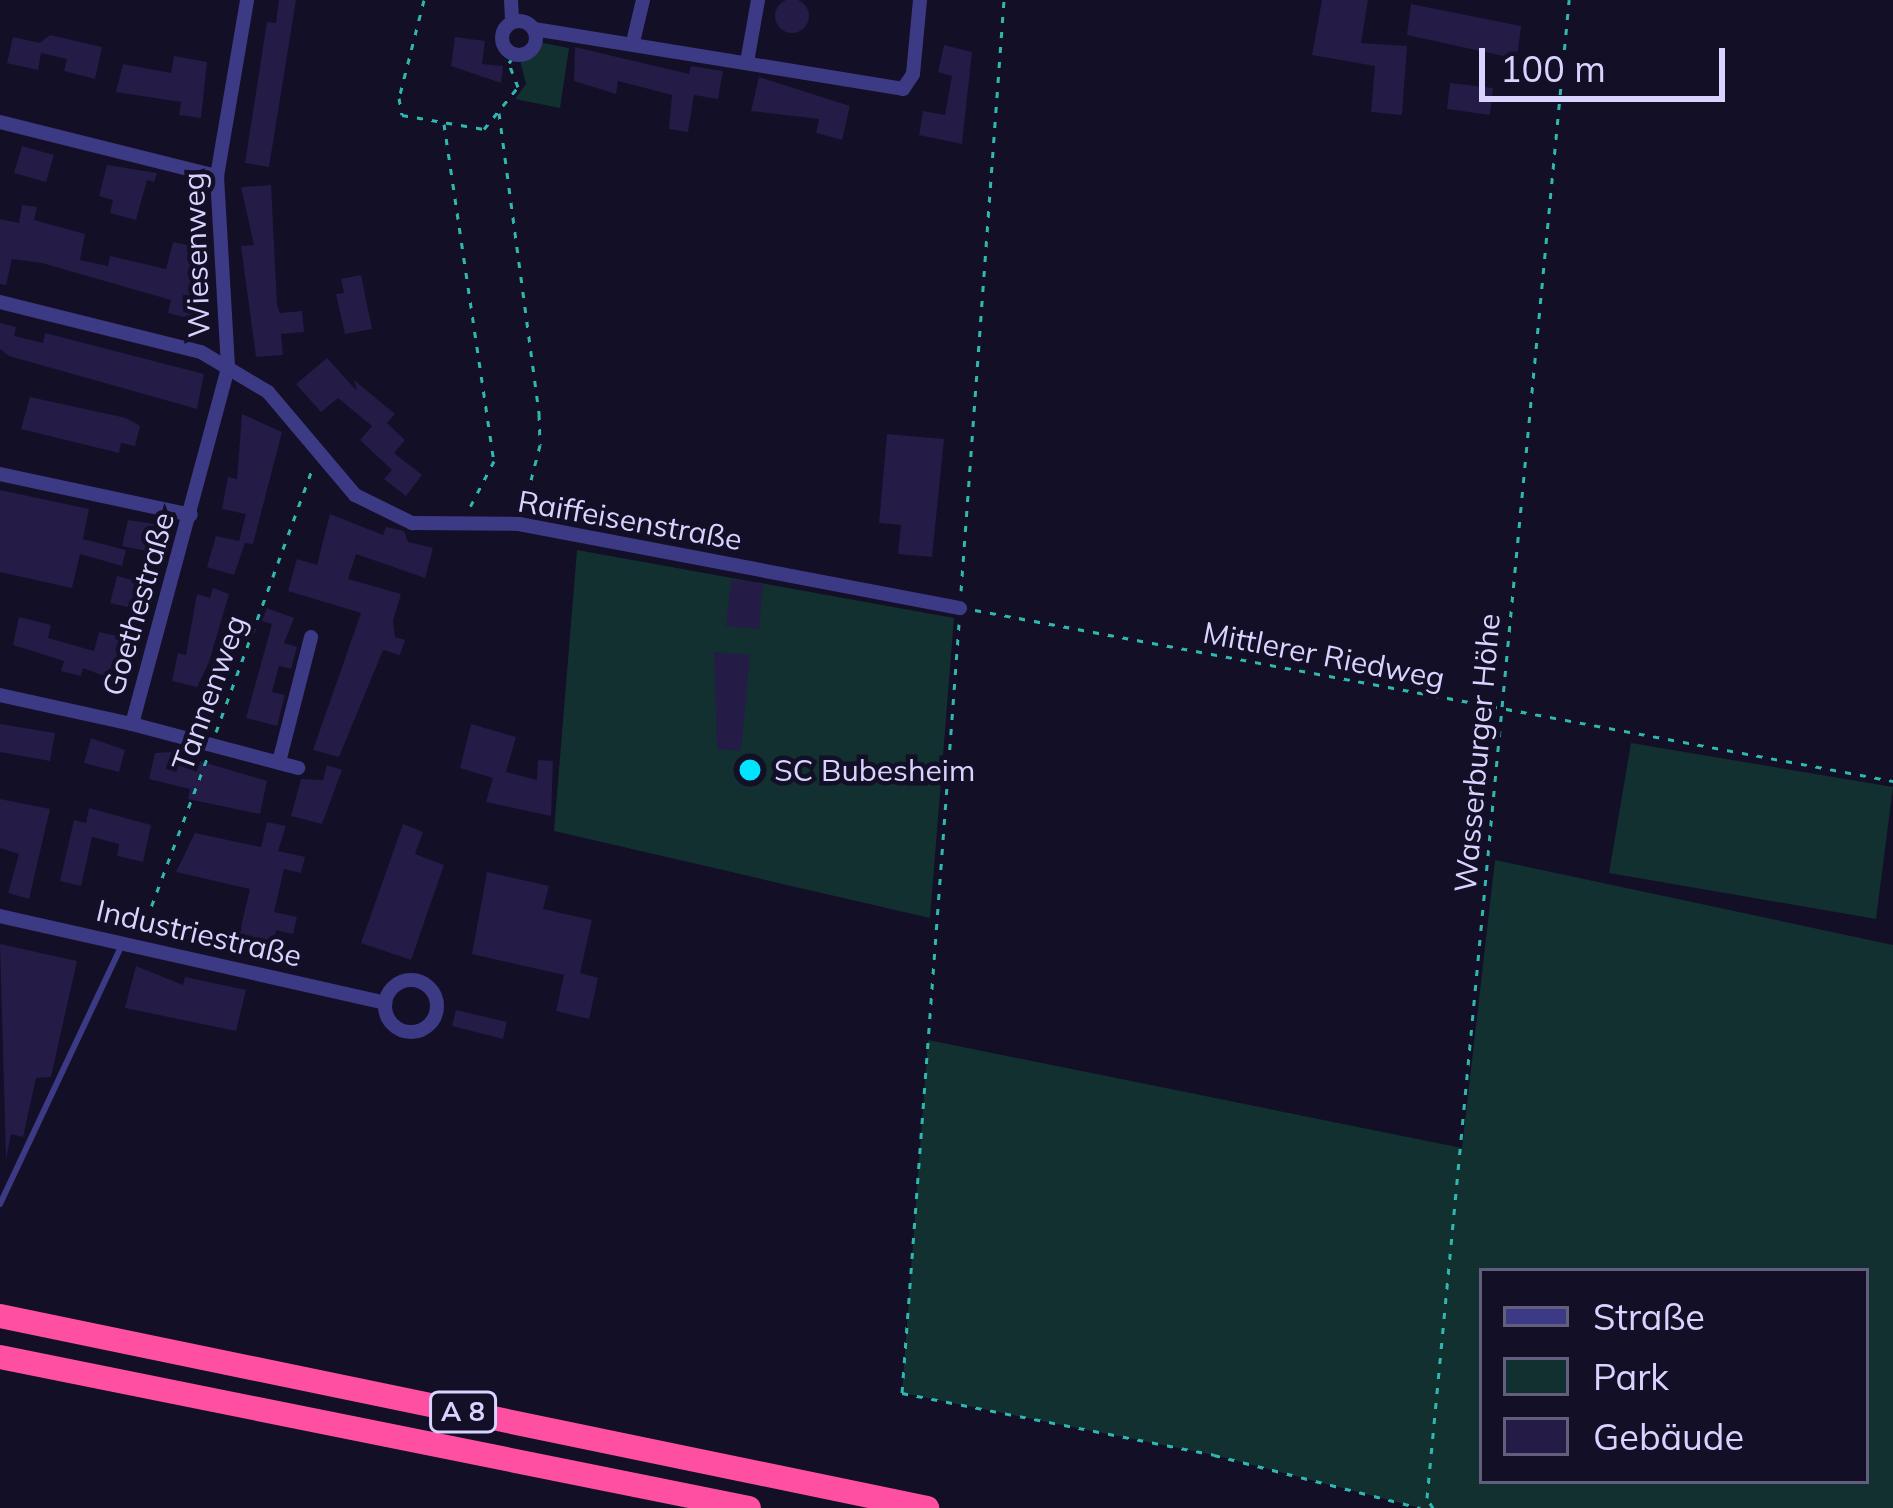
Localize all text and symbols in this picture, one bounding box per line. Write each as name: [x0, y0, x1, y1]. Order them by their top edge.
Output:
scale bar: [1485, 24, 1731, 98]
text: 100 m: [1500, 46, 1606, 91]
street label: Wiesenweg: [175, 172, 217, 338]
street label: Raiffeisenstraße: [515, 483, 745, 557]
street label: Goethestraße: [95, 508, 181, 700]
street label: Tannenweg: [164, 610, 254, 776]
street label: Wasserburger Höhe: [1447, 612, 1507, 894]
street label: Mittlerer Riedweg: [1200, 614, 1448, 696]
place label: SC Bubesheim: [774, 752, 975, 788]
marker: SC Bubesheim: [737, 757, 763, 783]
street label: Industriestraße: [93, 892, 305, 974]
legend: [1479, 1268, 1869, 1484]
text: Straße: [1593, 1294, 1705, 1339]
text: Park: [1593, 1354, 1669, 1399]
road number: A 8: [427, 1391, 499, 1433]
text: Gebäude: [1593, 1414, 1744, 1459]

